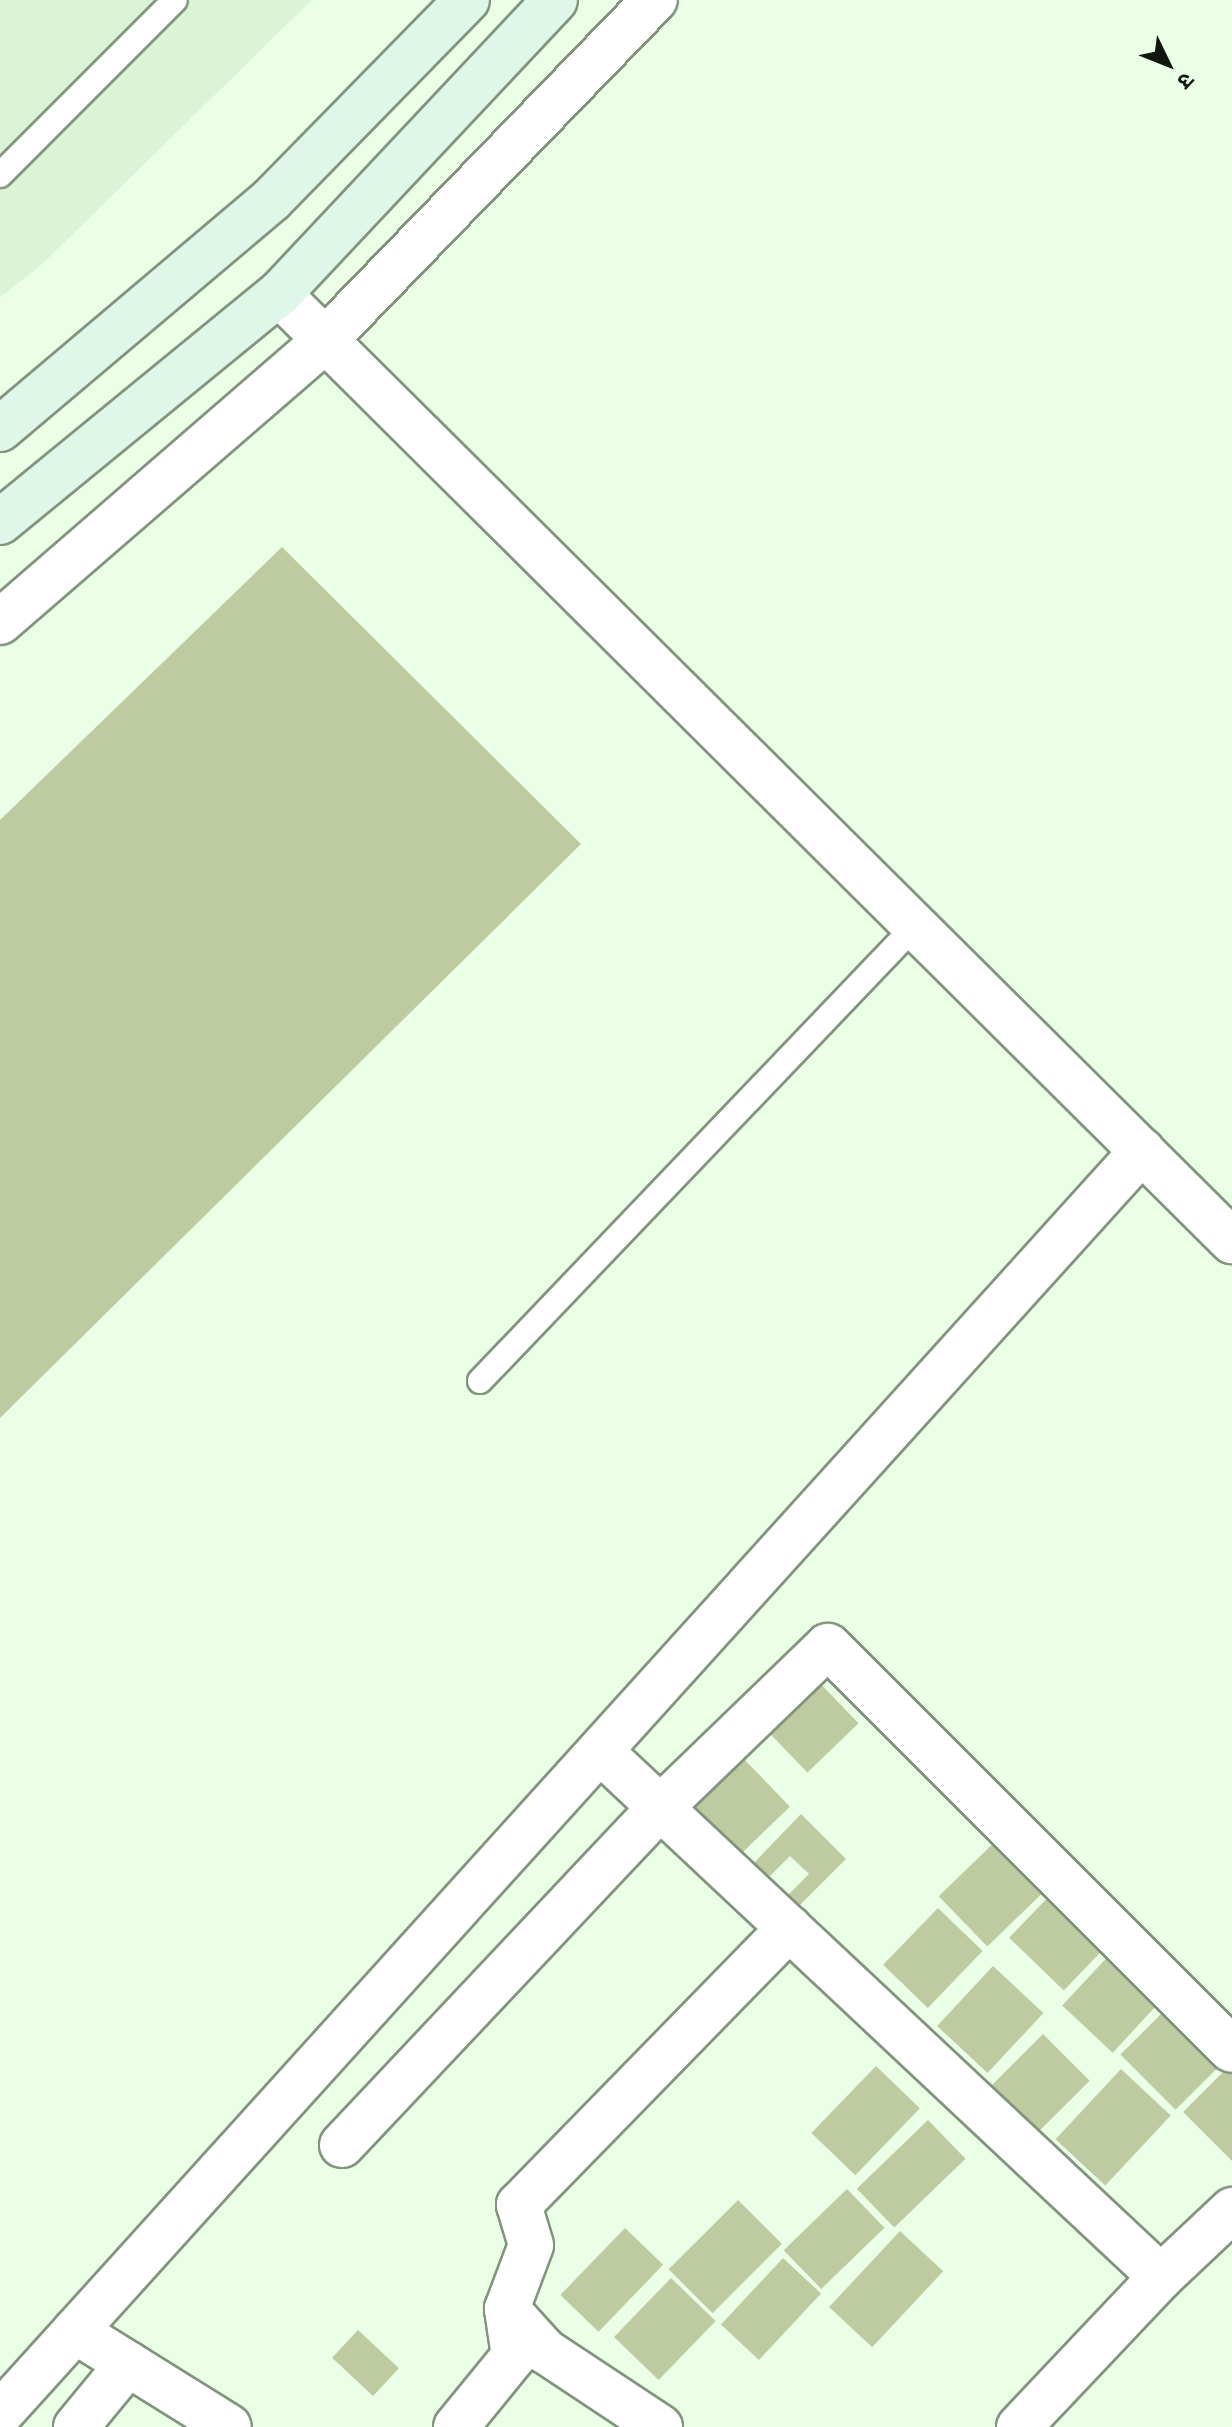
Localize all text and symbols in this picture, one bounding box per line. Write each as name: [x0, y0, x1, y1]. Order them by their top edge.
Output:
north arrow: [1128, 24, 1208, 104]
text: उ: [1171, 66, 1201, 95]

